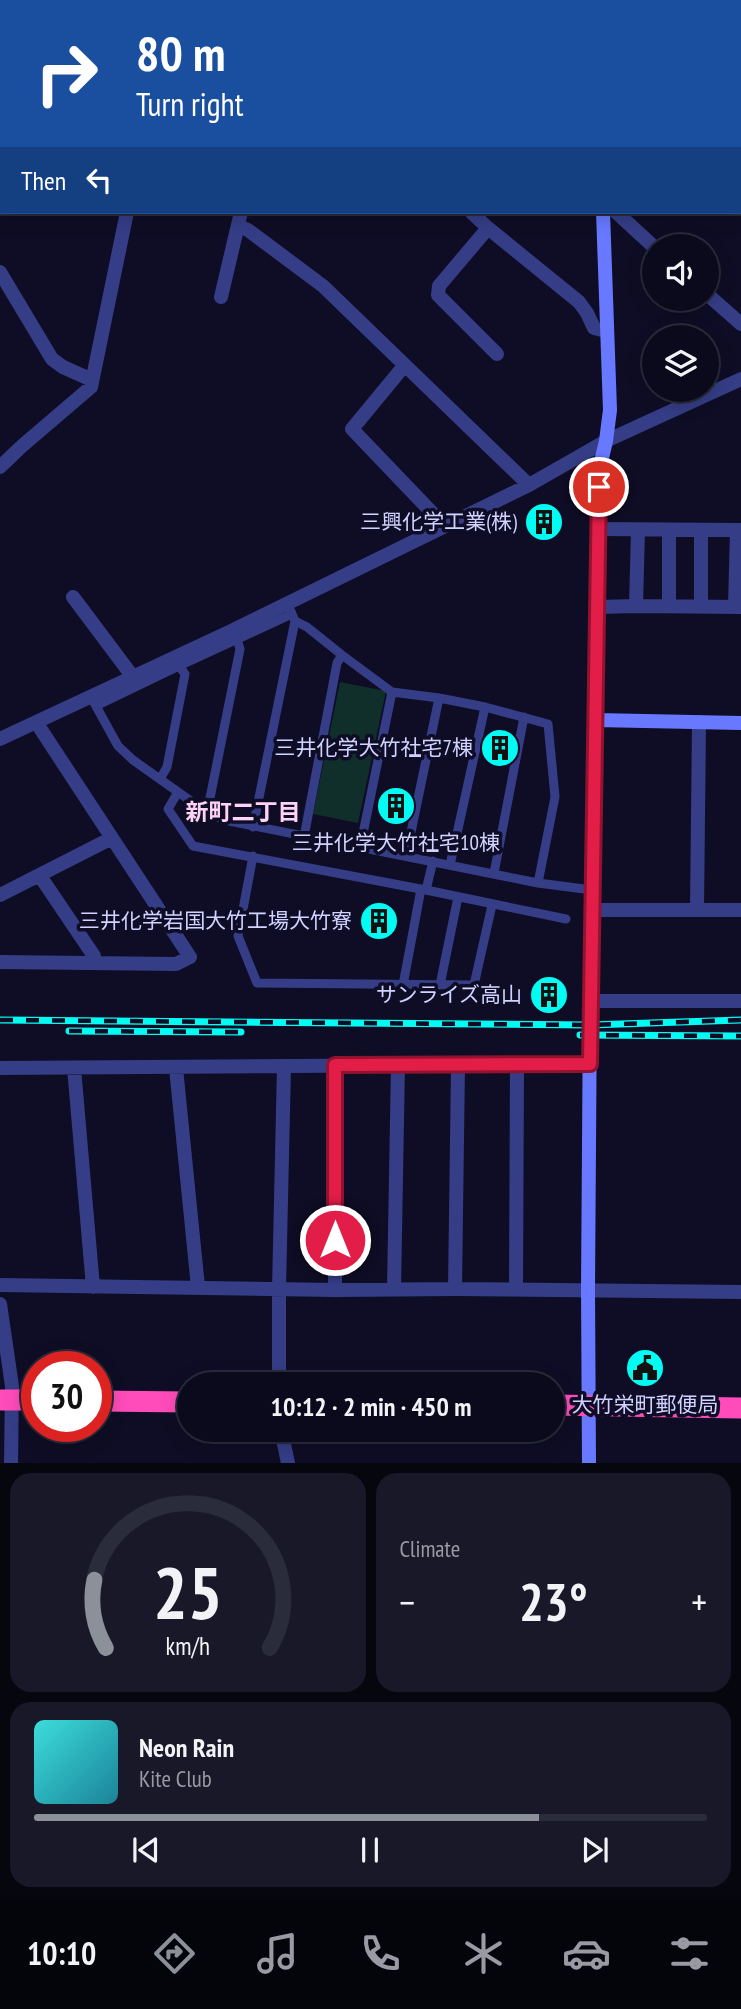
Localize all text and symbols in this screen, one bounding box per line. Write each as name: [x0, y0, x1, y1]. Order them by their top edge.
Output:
text: 80 m: [136, 21, 225, 85]
icon: right: [21, 28, 112, 119]
text: Turn right: [136, 83, 244, 125]
icon: left: [80, 161, 118, 199]
text: Then: [21, 164, 66, 197]
map controls: [642, 234, 719, 402]
button: sound: [642, 234, 719, 311]
button: layers: [642, 325, 719, 402]
pin: [569, 457, 629, 517]
icon: arrive: [580, 468, 618, 506]
building icon: 三興化学工業(株): [523, 501, 565, 543]
place label: 三興化学工業(株): [360, 508, 517, 535]
building icon: 三井化学大竹社宅7棟: [479, 727, 521, 769]
place label: 三井化学大竹社宅7棟: [275, 734, 473, 761]
building icon: 三井化学大竹社宅10棟: [375, 785, 417, 827]
district label: 新町二丁目: [186, 797, 301, 826]
place label: 三井化学大竹社宅10棟: [292, 829, 500, 856]
building icon: 三井化学岩国大竹工場大竹寮: [358, 900, 400, 942]
place label: 三井化学岩国大竹工場大竹寮: [79, 907, 352, 934]
building icon: サンライズ高山: [528, 974, 570, 1016]
place label: サンライズ高山: [376, 981, 522, 1008]
position arrow: [298, 1203, 372, 1277]
public building icon: 大竹栄町郵便局: [624, 1347, 666, 1389]
speed limit sign: 30: [21, 1351, 112, 1442]
text: 10:12 · 2 min · 450 m: [271, 1390, 471, 1423]
place label: 大竹栄町郵便局: [572, 1391, 719, 1418]
text: Climate: [400, 1534, 460, 1563]
text: 25: [153, 1545, 223, 1639]
text: 23°: [519, 1568, 588, 1635]
text: −: [400, 1577, 415, 1626]
text: +: [691, 1577, 707, 1626]
text: km/h: [166, 1630, 210, 1662]
text: Neon Rain: [139, 1731, 234, 1764]
text: Kite Club: [139, 1764, 212, 1793]
icon: previous: [127, 1831, 165, 1869]
icon: pause: [351, 1831, 389, 1869]
icon: next: [576, 1831, 614, 1869]
icon: directions: [150, 1929, 199, 1978]
icon: music: [253, 1929, 302, 1978]
icon: phone: [356, 1929, 405, 1978]
icon: climate: [459, 1929, 508, 1978]
icon: car: [562, 1929, 611, 1978]
icon: filters: [665, 1929, 714, 1978]
text: 10:10: [27, 1932, 96, 1974]

